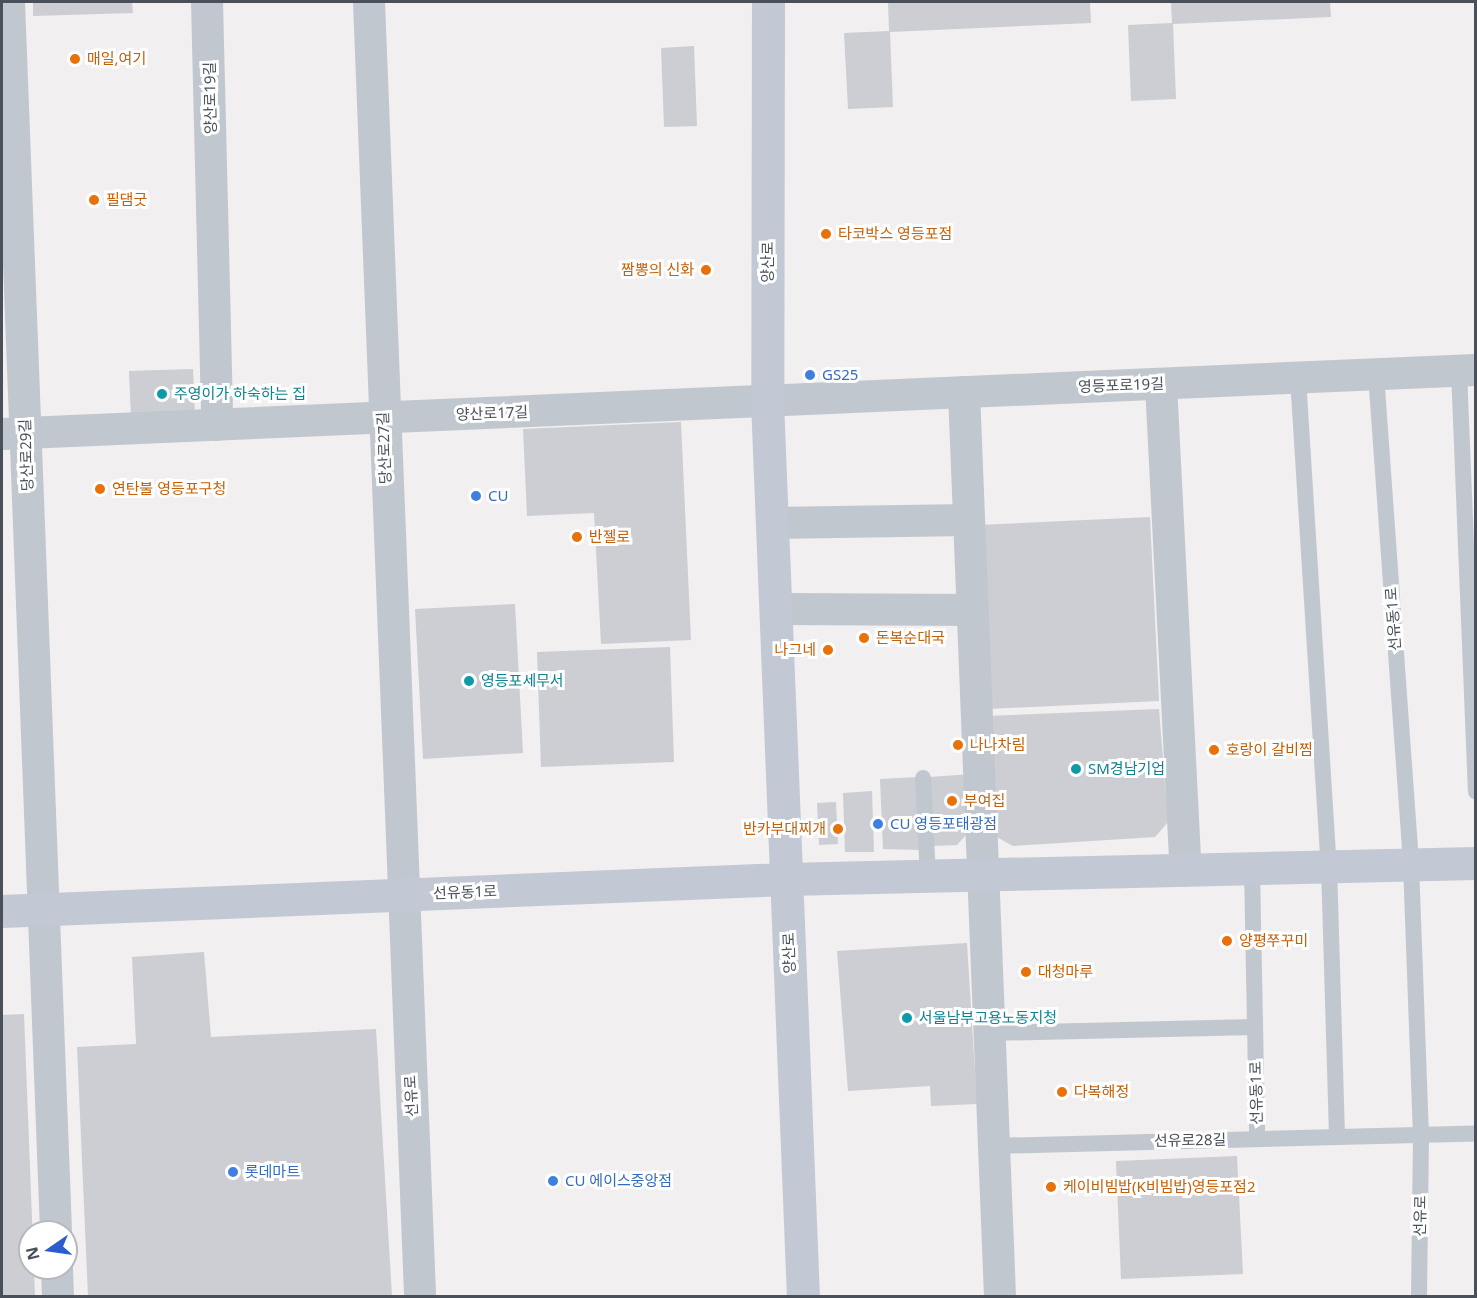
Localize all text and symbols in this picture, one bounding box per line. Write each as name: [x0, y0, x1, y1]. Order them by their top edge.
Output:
place label: 매일,여기: [87, 50, 146, 68]
marker: 매일,여기: [68, 52, 82, 66]
street label: 양산로19길: [200, 62, 220, 134]
place label: 필댐굿: [106, 191, 147, 209]
marker: 필댐굿: [87, 193, 101, 207]
place label: 타코박스 영등포점: [838, 225, 952, 243]
marker: 타코박스 영등포점: [819, 227, 833, 241]
street label: 양산로: [759, 241, 777, 283]
place label: 짬뽕의 신화: [621, 261, 694, 279]
marker: 짬뽕의 신화: [699, 263, 713, 277]
place label: GS25: [822, 366, 858, 384]
marker: GS25: [803, 368, 817, 382]
street label: 영등포로19길: [1078, 375, 1164, 395]
place label: 주영이가 하숙하는 집: [174, 385, 306, 403]
marker: 주영이가 하숙하는 집: [155, 387, 169, 401]
street label: 양산로17길: [456, 403, 528, 423]
street label: 당산로27길: [374, 412, 394, 484]
street label: 당산로29길: [16, 419, 36, 491]
place label: 연탄불 영등포구청: [112, 480, 226, 498]
marker: 연탄불 영등포구청: [93, 482, 107, 496]
place label: CU: [488, 487, 508, 505]
marker: CU: [469, 489, 483, 503]
place label: 반젤로: [589, 528, 630, 546]
marker: 반젤로: [570, 530, 584, 544]
street label: 선유동1로: [1382, 587, 1404, 651]
place label: 돈복순대국: [876, 629, 945, 647]
marker: 돈복순대국: [857, 631, 871, 645]
place label: 나그네: [775, 641, 816, 659]
marker: 나그네: [821, 643, 835, 657]
place label: 영등포세무서: [481, 672, 564, 690]
marker: 영등포세무서: [462, 674, 476, 688]
place label: 나나차림: [970, 736, 1025, 754]
marker: 나나차림: [951, 738, 965, 752]
place label: 호랑이 갈비찜: [1226, 741, 1313, 759]
marker: 호랑이 갈비찜: [1207, 743, 1221, 757]
place label: SM경남기업: [1088, 760, 1165, 778]
marker: SM경남기업: [1069, 762, 1083, 776]
place label: 부여집: [964, 792, 1005, 810]
marker: 부여집: [945, 794, 959, 808]
place label: CU 영등포태광점: [890, 815, 997, 833]
marker: CU 영등포태광점: [871, 817, 885, 831]
place label: 반카부대찌개: [743, 820, 826, 838]
marker: 반카부대찌개: [831, 822, 845, 836]
street label: 선유동1로: [433, 882, 497, 902]
street label: 양산로: [779, 932, 799, 974]
place label: 양평쭈꾸미: [1239, 932, 1308, 950]
marker: 양평쭈꾸미: [1220, 934, 1234, 948]
place label: 대청마루: [1038, 963, 1093, 981]
marker: 대청마루: [1019, 965, 1033, 979]
place label: 서울남부고용노동지청: [919, 1009, 1057, 1027]
marker: 서울남부고용노동지청: [900, 1011, 914, 1025]
street label: 선유동1로: [1246, 1061, 1266, 1125]
street label: 선유로: [401, 1075, 421, 1117]
place label: 다복해정: [1074, 1083, 1129, 1101]
marker: 다복해정: [1055, 1085, 1069, 1099]
street label: 선유로28길: [1154, 1130, 1226, 1150]
place label: 롯데마트: [245, 1163, 300, 1181]
marker: 롯데마트: [226, 1165, 240, 1179]
place label: CU 에이스중앙점: [565, 1172, 672, 1190]
marker: CU 에이스중앙점: [546, 1174, 560, 1188]
place label: 케이비빔밥(K비빔밥)영등포점2: [1063, 1178, 1255, 1196]
marker: 케이비빔밥(K비빔밥)영등포점2: [1044, 1180, 1058, 1194]
street label: 선유로: [1411, 1195, 1429, 1237]
north arrow: [18, 1220, 78, 1280]
text: N: [20, 1245, 45, 1262]

